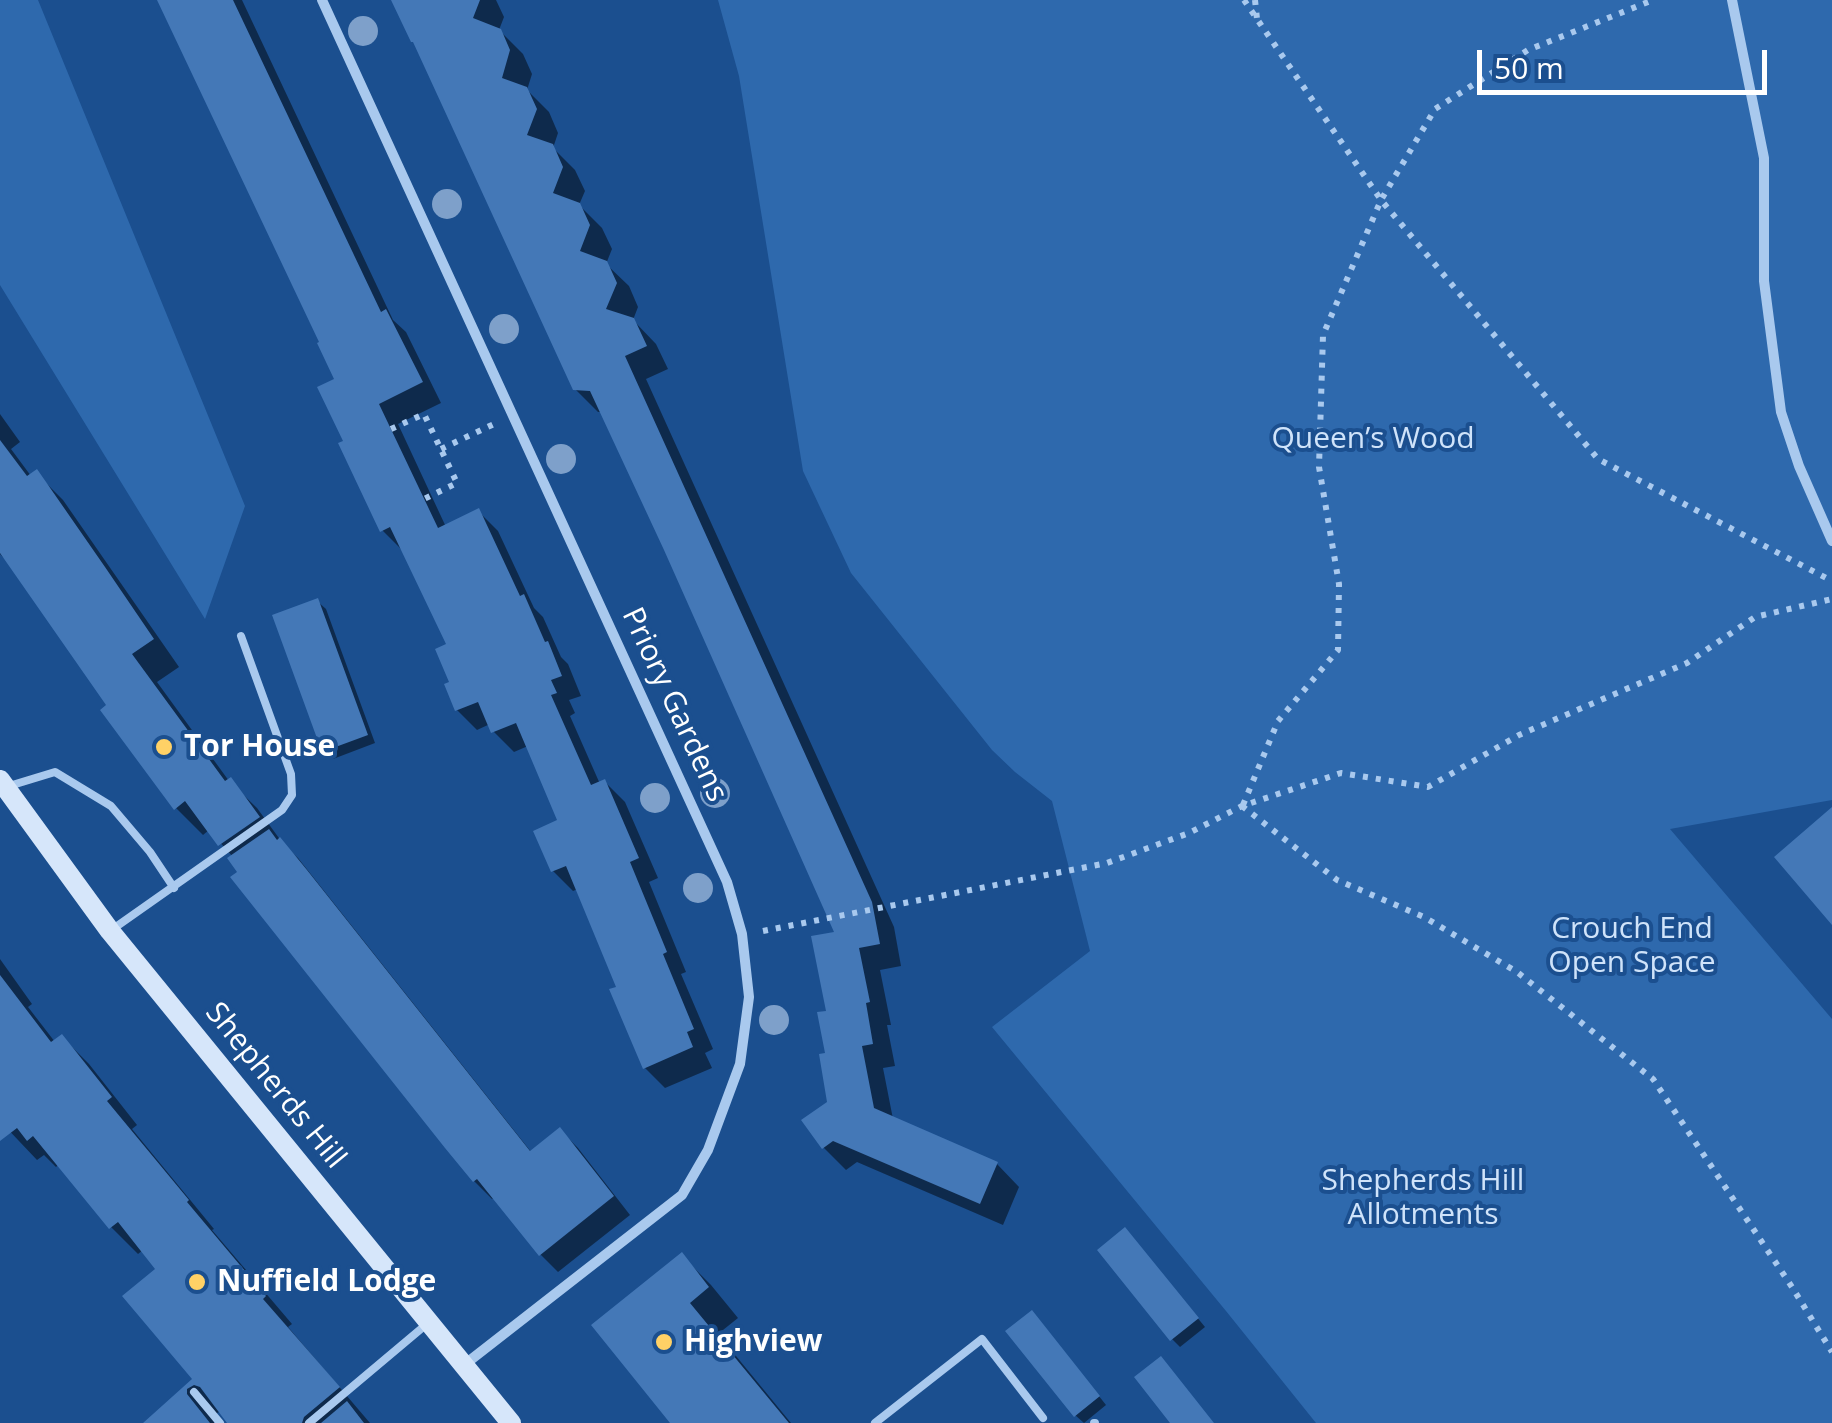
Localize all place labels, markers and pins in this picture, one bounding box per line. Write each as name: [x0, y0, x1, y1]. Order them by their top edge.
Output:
place label: Tor House: [184, 729, 335, 765]
marker: Tor House: [153, 736, 175, 758]
place label: Nuffield Lodge: [217, 1264, 436, 1300]
marker: Nuffield Lodge: [186, 1271, 208, 1293]
place label: Highview: [684, 1324, 822, 1360]
marker: Highview: [653, 1331, 675, 1353]

